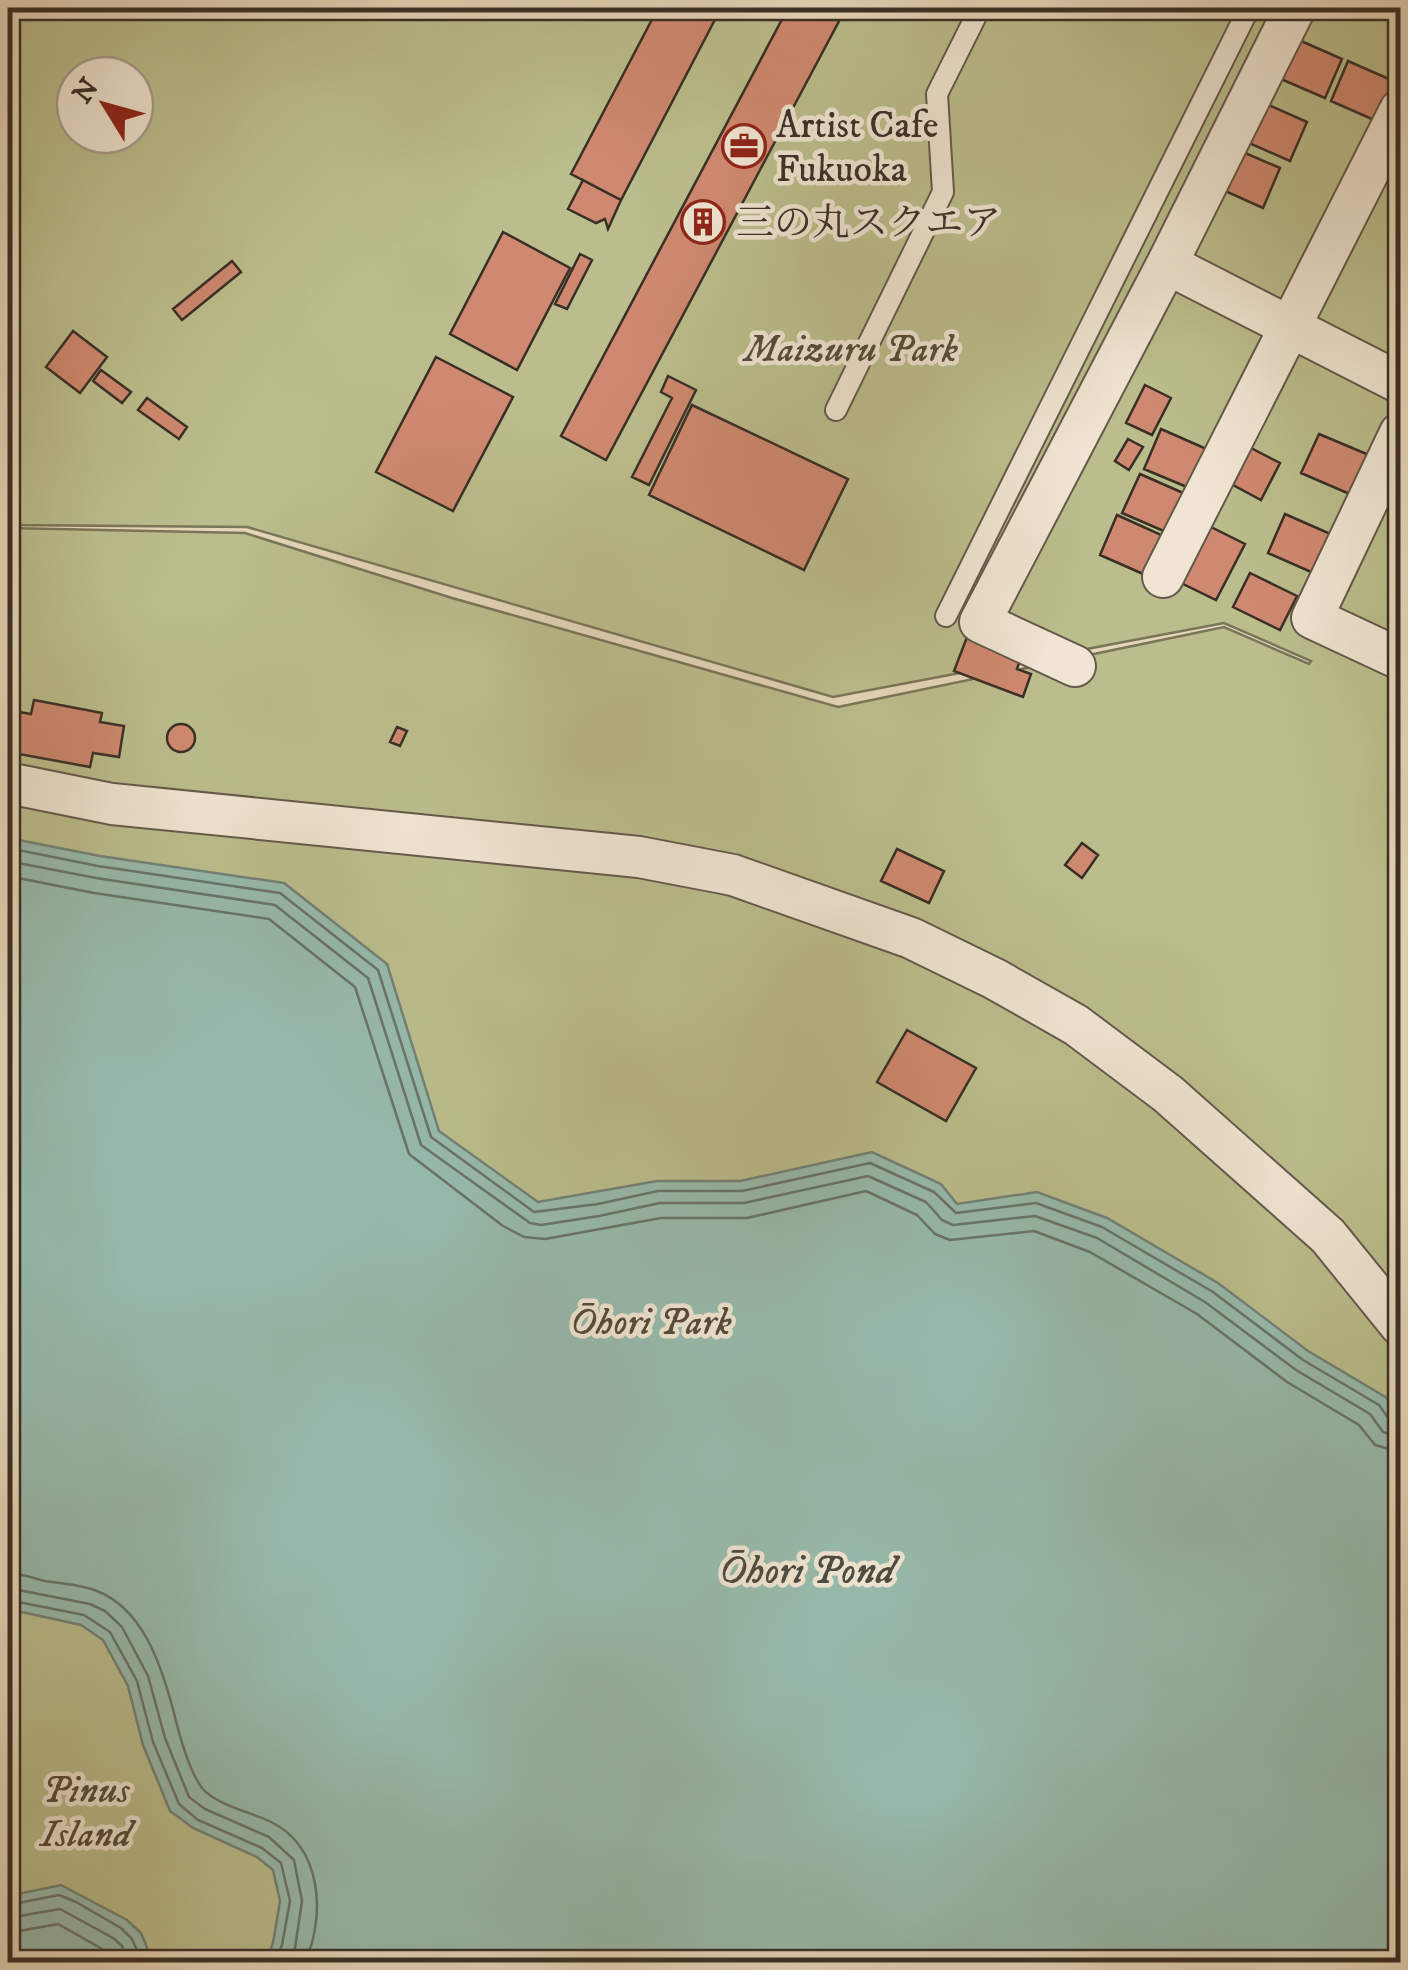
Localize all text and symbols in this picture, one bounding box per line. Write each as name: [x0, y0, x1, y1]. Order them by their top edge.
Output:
north arrow: [55, 55, 155, 155]
text: N: [65, 71, 107, 111]
place label: Artist Cafe Fukuoka: [776, 102, 938, 194]
office icon: Artist Cafe Fukuoka: [721, 123, 767, 169]
building icon: 三の丸スクエア: [680, 199, 726, 245]
place label: 三の丸スクエア: [736, 200, 1001, 248]
park label: Maizuru Park: [741, 326, 958, 374]
park label: Ōhori Park: [570, 1299, 732, 1347]
water label: Ōhori Pond: [719, 1547, 901, 1597]
park label: Pinus Island: [39, 1767, 136, 1859]

